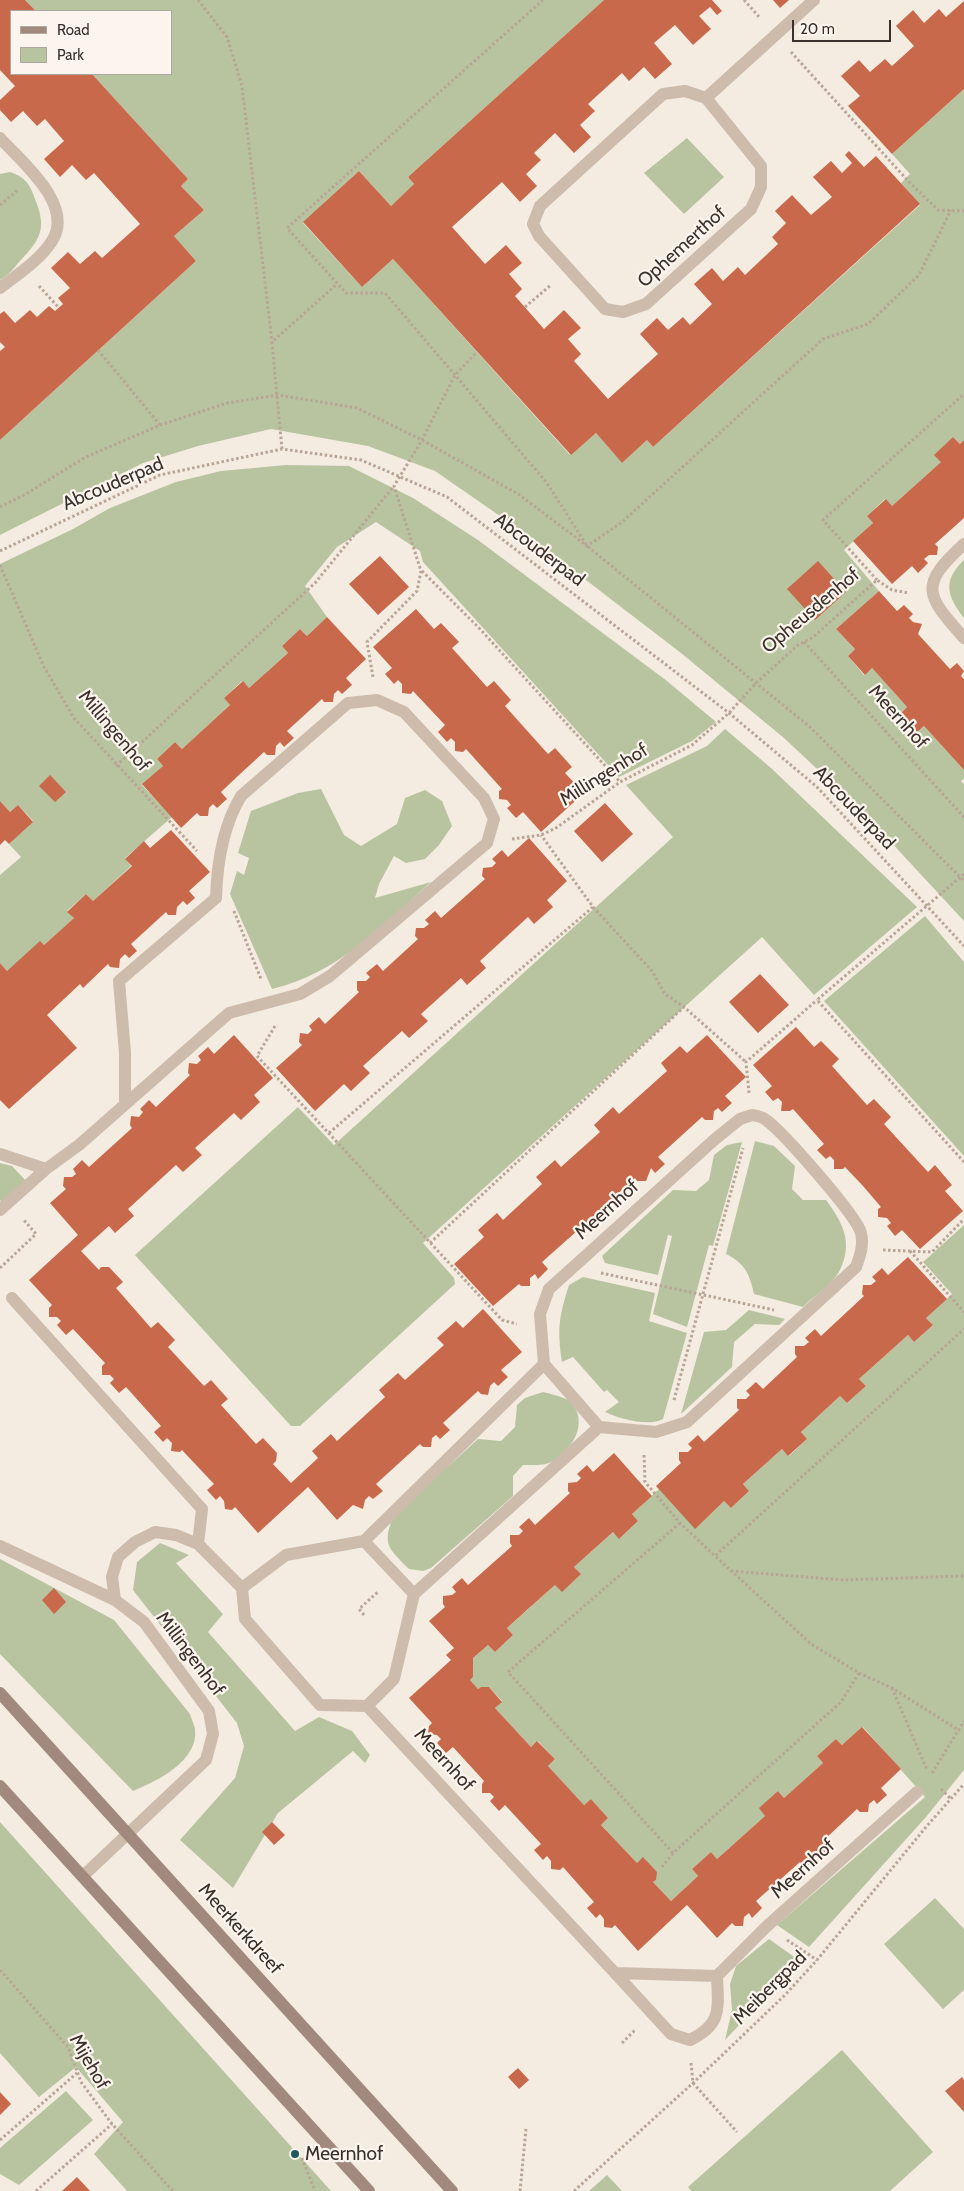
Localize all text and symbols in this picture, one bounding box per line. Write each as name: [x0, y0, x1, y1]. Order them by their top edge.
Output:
legend: [10, 10, 172, 75]
scale bar: [794, 10, 893, 42]
text: 20 m: [800, 20, 835, 38]
text: Road: [57, 21, 90, 39]
text: Park: [57, 46, 84, 64]
street label: Ophemerthof: [633, 201, 731, 293]
street label: Abcouderpad: [59, 452, 167, 516]
street label: Abcouderpad: [489, 508, 589, 592]
street label: Opheusdenhof: [757, 563, 865, 659]
street label: Meernhof: [863, 680, 933, 754]
street label: Millingenhof: [73, 686, 155, 776]
street label: Millingenhof: [556, 739, 652, 811]
street label: Abcouderpad: [808, 761, 900, 855]
street label: Meernhof: [570, 1175, 644, 1245]
street label: Millingenhof: [151, 1607, 229, 1701]
street label: Meernhof: [409, 1724, 479, 1796]
street label: Meernhof: [766, 1834, 840, 1904]
street label: Meerkerkdreef: [193, 1879, 287, 1979]
street label: Meibergpad: [728, 1946, 812, 2030]
street label: Mijehof: [64, 2030, 114, 2094]
place label: Meernhof: [305, 2143, 383, 2165]
marker: Meernhof: [289, 2148, 301, 2160]

